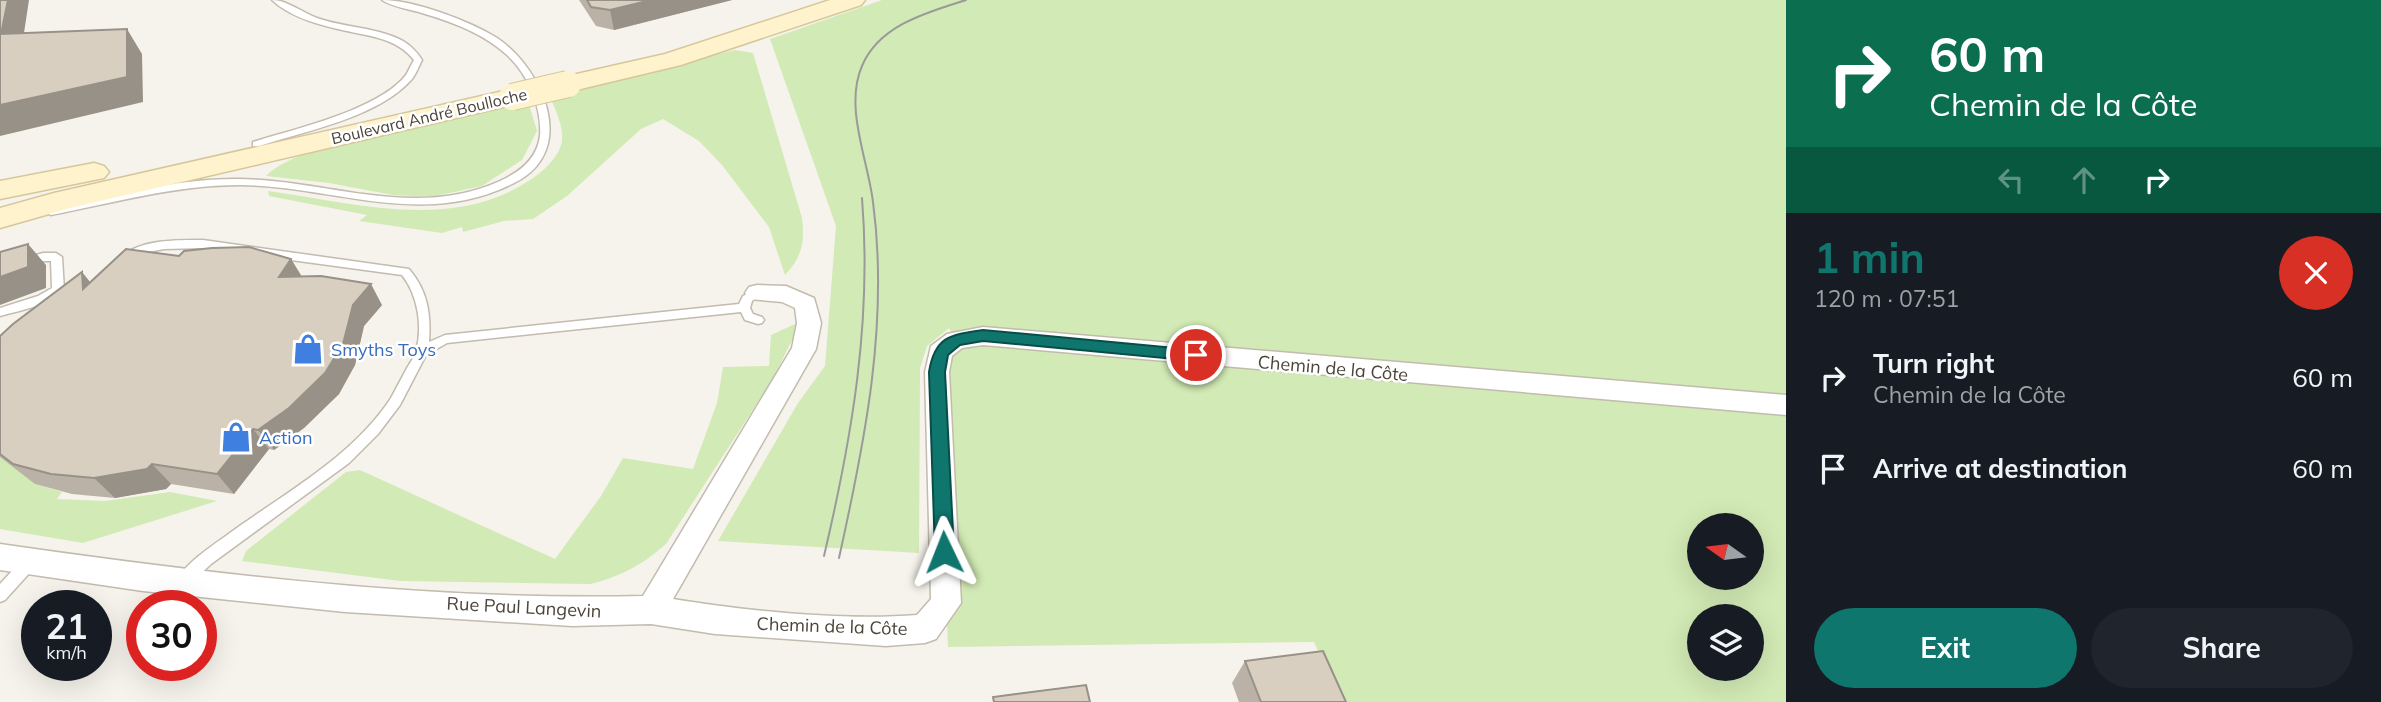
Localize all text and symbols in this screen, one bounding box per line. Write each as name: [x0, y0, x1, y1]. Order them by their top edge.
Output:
text: 60 m: [1929, 23, 2045, 84]
icon: right: [1814, 28, 1905, 119]
street label: Boulevard André Boulloche: [329, 84, 529, 148]
text: Chemin de la Côte: [1929, 84, 2197, 124]
icon: left: [1992, 161, 2030, 199]
icon: ahead: [2065, 161, 2103, 199]
icon: right: [2138, 161, 2176, 199]
text: 1 min: [1814, 231, 1925, 284]
button: close: [2279, 236, 2353, 310]
text: 120 m · 07:51: [1814, 284, 1959, 313]
pin: [1166, 325, 1226, 385]
shop icon: Smyths Toys: [291, 332, 325, 366]
icon: arrive: [1177, 336, 1215, 374]
place label: Smyths Toys: [331, 338, 436, 361]
text: Turn right: [1873, 347, 1994, 380]
street label: Chemin de la Côte: [1257, 350, 1409, 386]
icon: right: [1814, 359, 1852, 397]
text: 60 m: [2292, 361, 2353, 394]
text: Chemin de la Côte: [1873, 380, 2066, 409]
shop icon: Action: [219, 420, 253, 454]
place label: Action: [259, 426, 312, 449]
icon: arrive: [1814, 450, 1852, 488]
text: Arrive at destination: [1873, 452, 2128, 485]
text: 60 m: [2292, 452, 2353, 485]
north arrow: [1687, 513, 1764, 590]
map controls: [1687, 513, 1764, 681]
position arrow: [907, 515, 981, 589]
speed limit sign: 30: [126, 590, 217, 681]
street label: Rue Paul Langevin: [446, 591, 602, 623]
text: 21: [45, 604, 88, 648]
button: layers: [1687, 604, 1764, 681]
button: Exit: [1814, 608, 2077, 688]
button: Share: [2091, 608, 2353, 688]
street label: Chemin de la Côte: [756, 612, 908, 640]
text: km/h: [46, 641, 87, 664]

